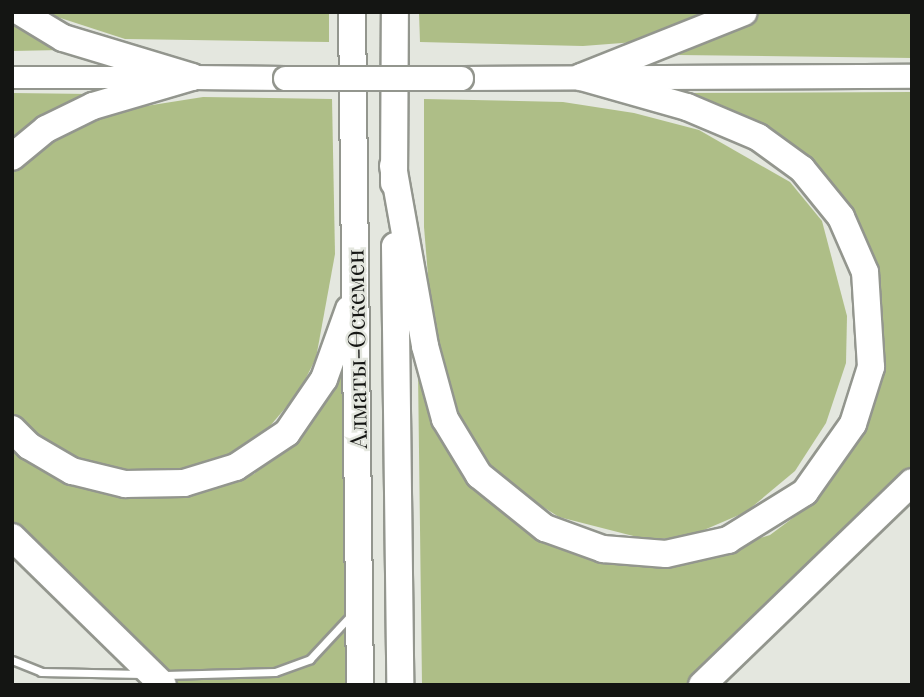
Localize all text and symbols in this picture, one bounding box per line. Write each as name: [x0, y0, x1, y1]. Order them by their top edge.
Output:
street label: Алматы-Өскемен: [340, 249, 372, 449]

